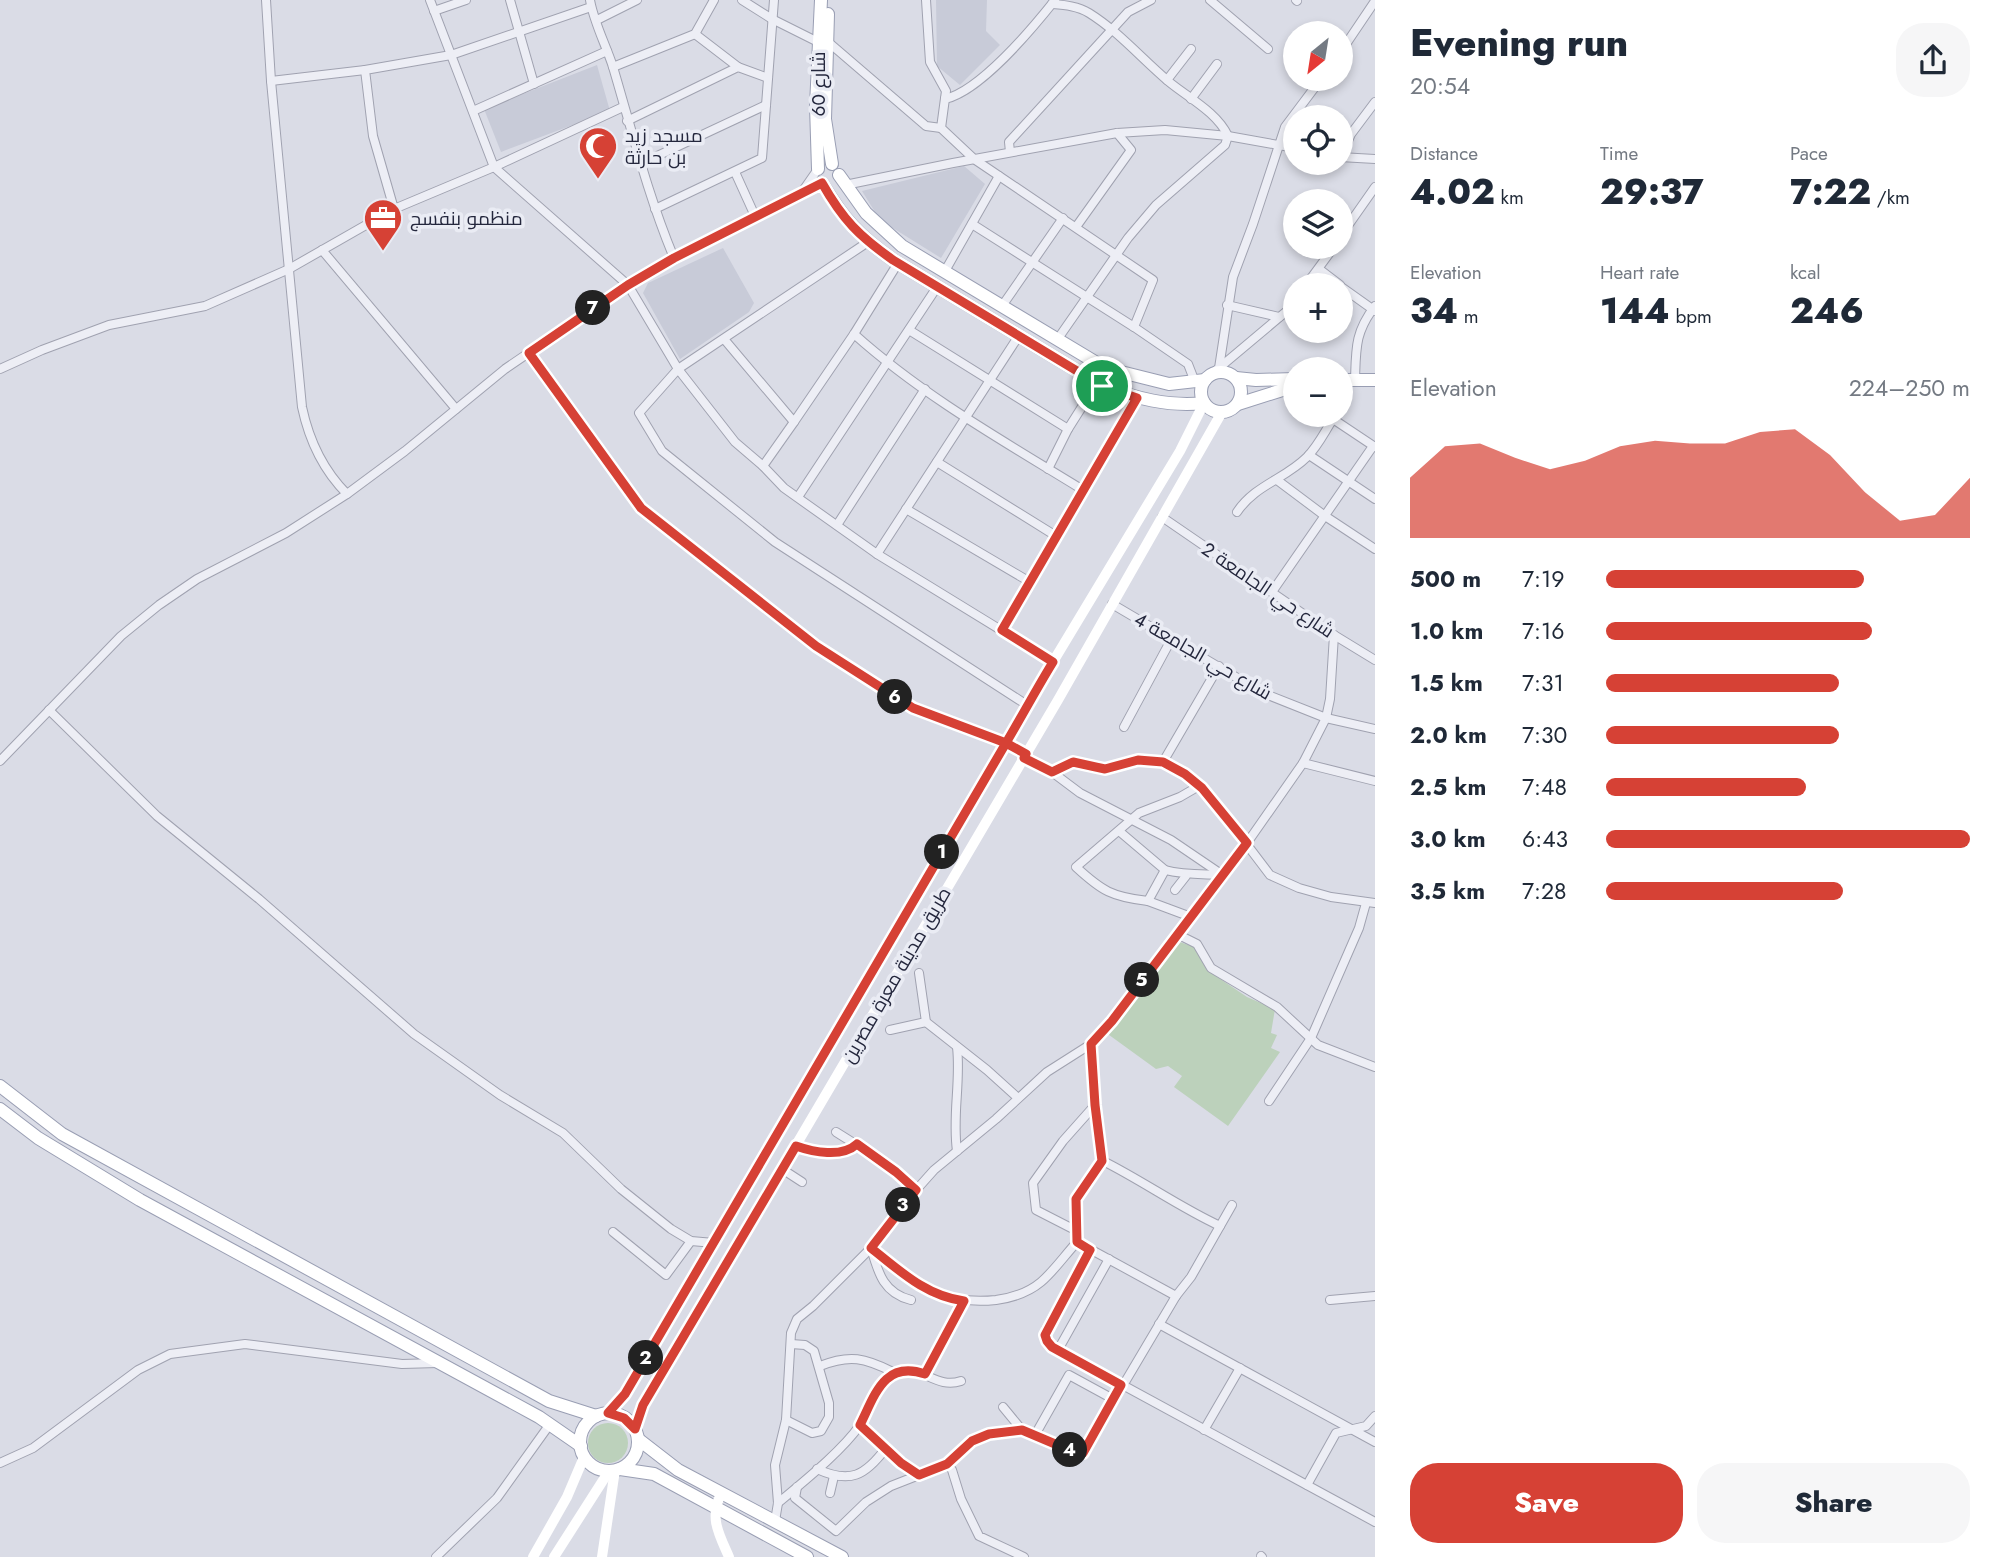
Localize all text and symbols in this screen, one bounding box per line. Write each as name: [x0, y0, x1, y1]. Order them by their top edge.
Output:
text: Evening run: [1410, 15, 1628, 70]
north arrow: [1283, 21, 1353, 91]
map controls: [1283, 21, 1353, 427]
button: share: [1896, 23, 1970, 97]
street label: شارع 60: [805, 52, 832, 116]
text: 20:54: [1410, 69, 1470, 103]
button: locate: [1283, 105, 1353, 175]
place label: مسجد زيد بن حارثة: [625, 122, 703, 171]
mosque icon: مسجد زيد بن حارثة: [577, 125, 619, 180]
text: Distance: [1410, 140, 1478, 167]
text: Time: [1600, 140, 1638, 167]
text: Pace: [1790, 140, 1828, 167]
text: 4.02: [1410, 167, 1495, 217]
text: 29:37: [1600, 167, 1704, 217]
text: 7:22: [1790, 167, 1871, 217]
text: km: [1495, 184, 1524, 211]
text: /km: [1871, 184, 1910, 211]
button: layers: [1283, 189, 1353, 259]
office icon: منظمو بنفسج: [362, 197, 404, 252]
place label: منظمو بنفسج: [410, 205, 523, 232]
text: Elevation: [1410, 259, 1482, 286]
text: Heart rate: [1600, 259, 1679, 286]
text: kcal: [1790, 259, 1821, 286]
button: +: [1283, 273, 1353, 343]
text: 34: [1410, 286, 1458, 336]
text: 144: [1600, 286, 1670, 336]
text: 246: [1790, 286, 1864, 336]
pin: 7: [576, 290, 610, 326]
text: 7: [587, 294, 598, 321]
text: m: [1458, 303, 1479, 330]
text: bpm: [1670, 303, 1712, 330]
pin: [1072, 356, 1132, 416]
button: −: [1283, 357, 1353, 427]
icon: arrive: [1083, 367, 1121, 405]
text: Elevation: [1410, 371, 1497, 405]
text: 224–250 m: [1849, 371, 1970, 405]
street label: شارع حي الجامعة 2: [1196, 536, 1340, 645]
text: 500 m: [1410, 562, 1481, 596]
text: 7:19: [1522, 562, 1565, 596]
street label: شارع حي الجامعة 4: [1129, 606, 1277, 707]
text: 1.0 km: [1410, 614, 1483, 648]
text: 7:16: [1522, 614, 1565, 648]
text: 1.5 km: [1410, 666, 1483, 700]
text: 7:31: [1522, 666, 1564, 700]
pin: 6: [878, 680, 912, 714]
text: 6: [888, 683, 901, 710]
text: 2.0 km: [1410, 718, 1487, 752]
text: 7:30: [1522, 718, 1567, 752]
text: 2.5 km: [1410, 770, 1486, 804]
text: 7:48: [1522, 770, 1567, 804]
text: 3.0 km: [1410, 822, 1486, 856]
text: 6:43: [1522, 822, 1568, 856]
pin: 1: [925, 834, 960, 870]
text: 1: [937, 838, 946, 865]
text: 3.5 km: [1410, 874, 1485, 908]
text: 7:28: [1522, 874, 1567, 908]
street label: طريق مدينة معرة مصرين: [835, 882, 957, 1068]
pin: 5: [1124, 962, 1160, 998]
text: 5: [1135, 966, 1148, 993]
pin: 3: [886, 1188, 920, 1222]
text: 3: [897, 1191, 908, 1218]
pin: 2: [628, 1340, 664, 1376]
text: 2: [639, 1344, 652, 1371]
pin: 4: [1052, 1432, 1088, 1468]
text: 4: [1063, 1436, 1076, 1463]
button: Save: [1410, 1463, 1683, 1543]
button: Share: [1697, 1463, 1970, 1543]

